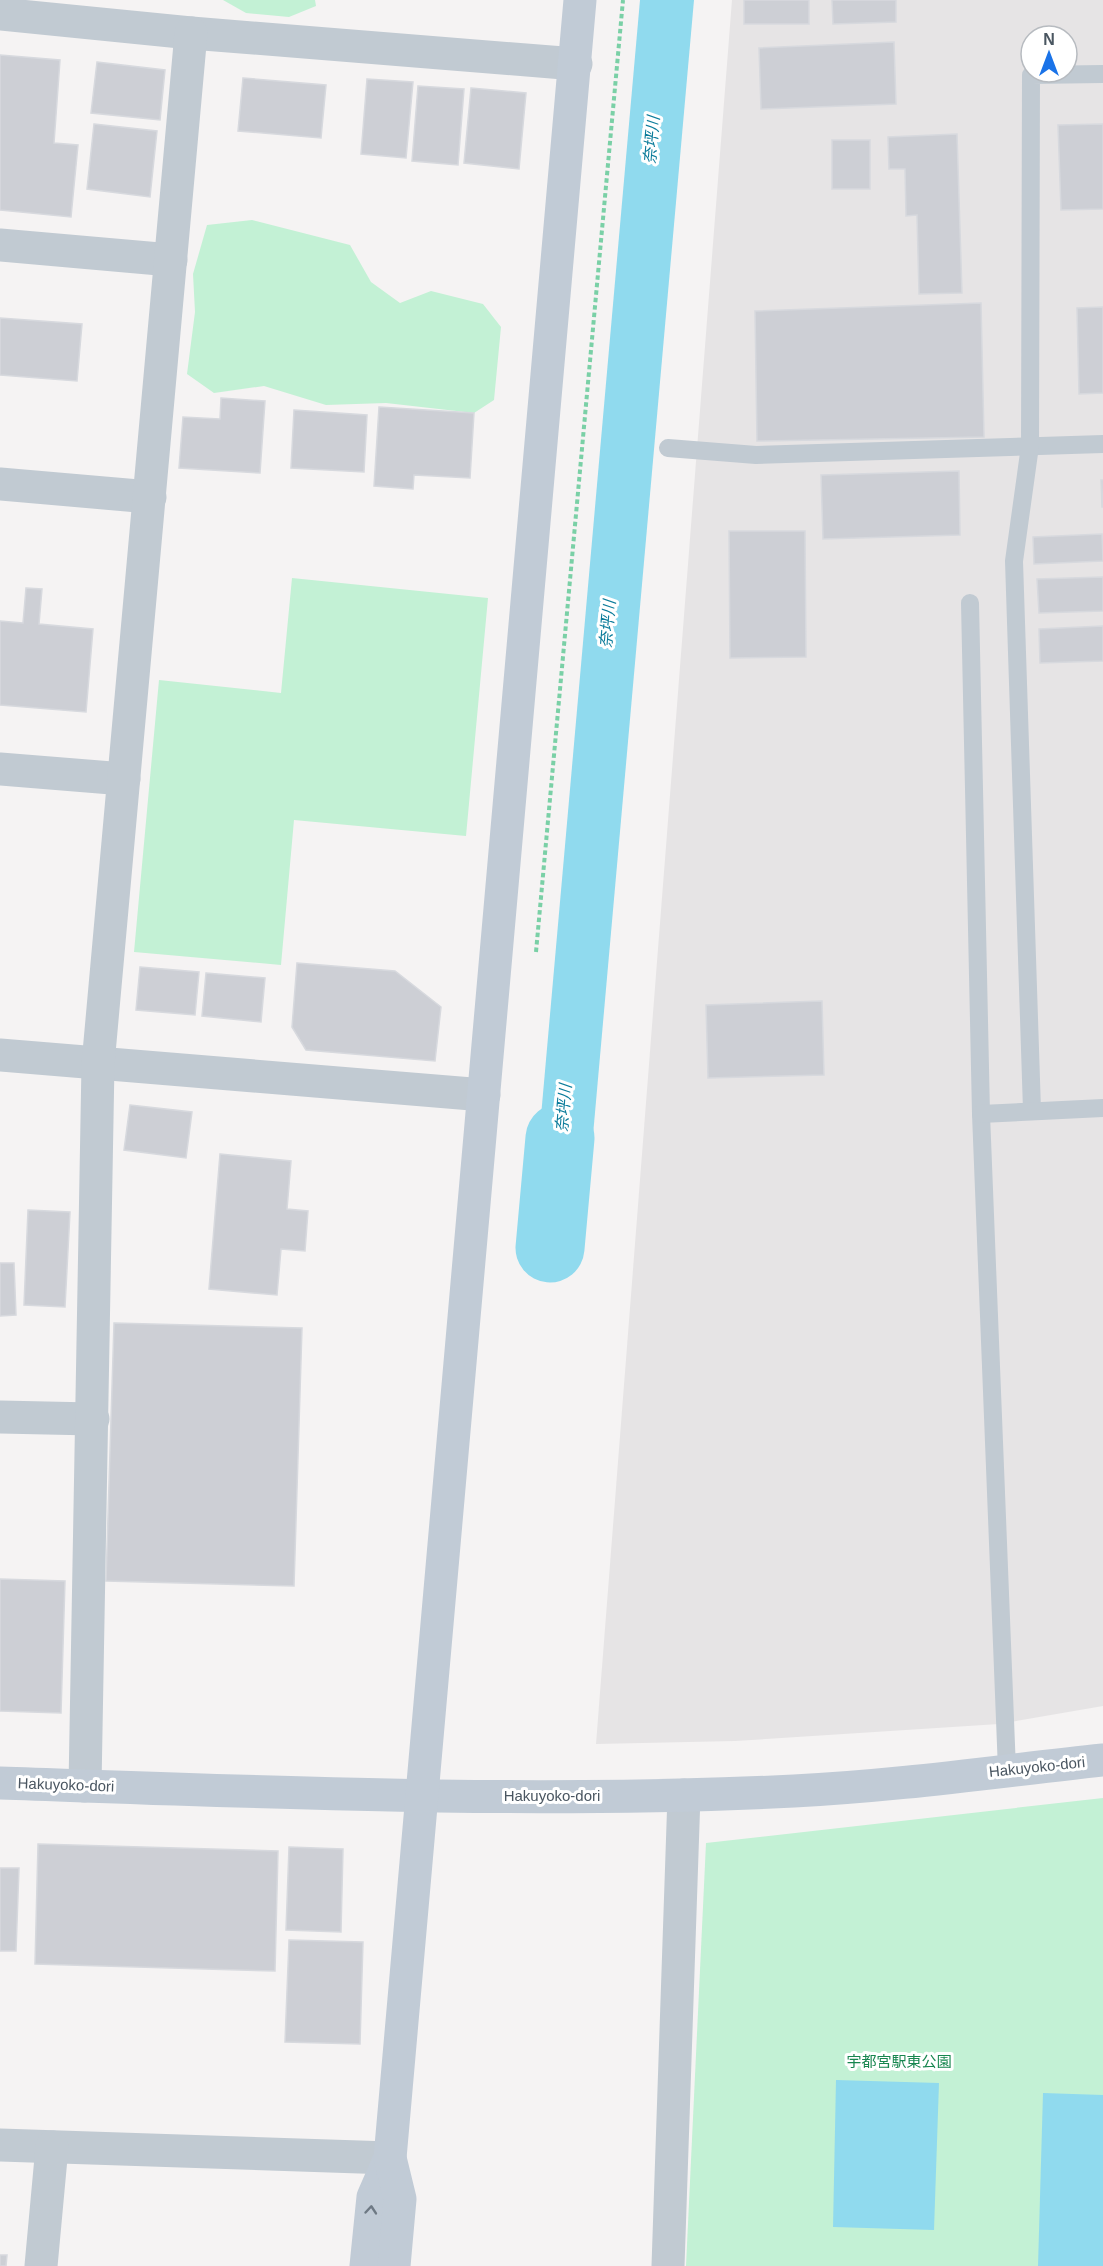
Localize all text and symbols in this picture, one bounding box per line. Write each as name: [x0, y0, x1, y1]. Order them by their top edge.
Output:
north arrow: [1019, 24, 1079, 84]
text: N: [1043, 31, 1055, 48]
water label: 奈坪川: [641, 113, 662, 165]
water label: 奈坪川: [597, 597, 618, 649]
water label: 奈坪川: [553, 1081, 574, 1133]
street label: Hakuyoko-dori: [988, 1753, 1086, 1780]
street label: Hakuyoko-dori: [17, 1774, 115, 1795]
street label: Hakuyoko-dori: [504, 1787, 600, 1804]
park label: 宇都宮駅東公園: [846, 2053, 952, 2070]
one-way arrow: [365, 2205, 378, 2214]

